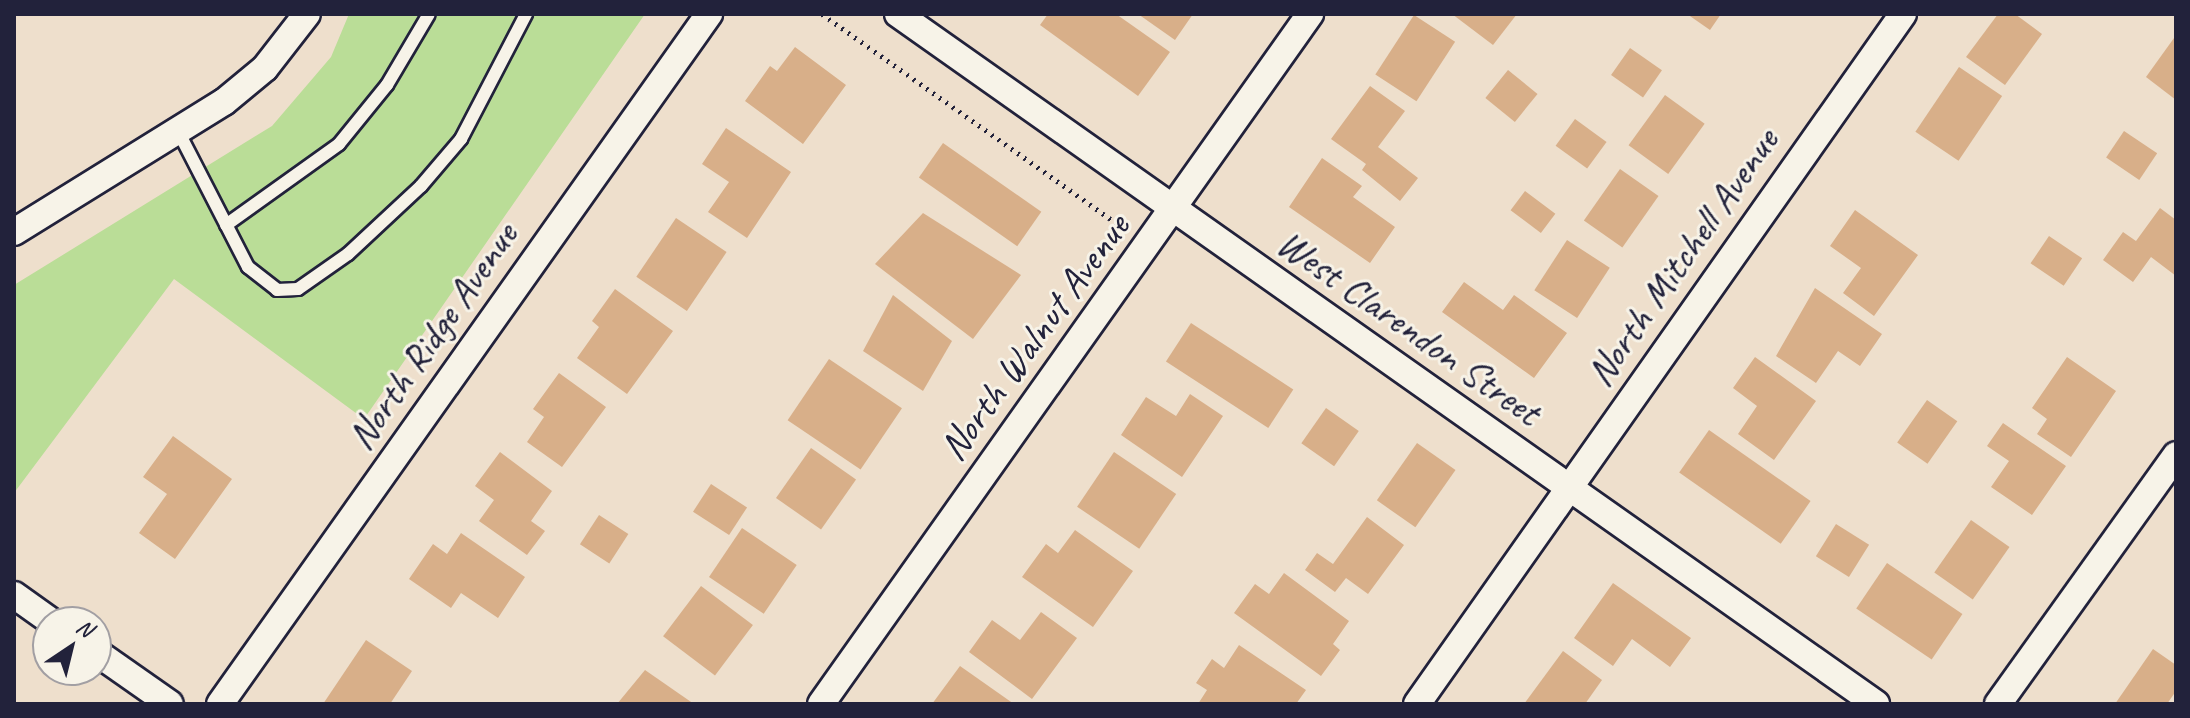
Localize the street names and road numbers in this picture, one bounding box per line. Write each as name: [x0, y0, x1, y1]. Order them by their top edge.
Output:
street label: North Mitchell Avenue: [1575, 119, 1789, 395]
street label: North Walnut Avenue: [928, 204, 1140, 470]
street label: North Ridge Avenue: [336, 213, 528, 459]
street label: West Clarendon Street: [1267, 218, 1551, 436]

